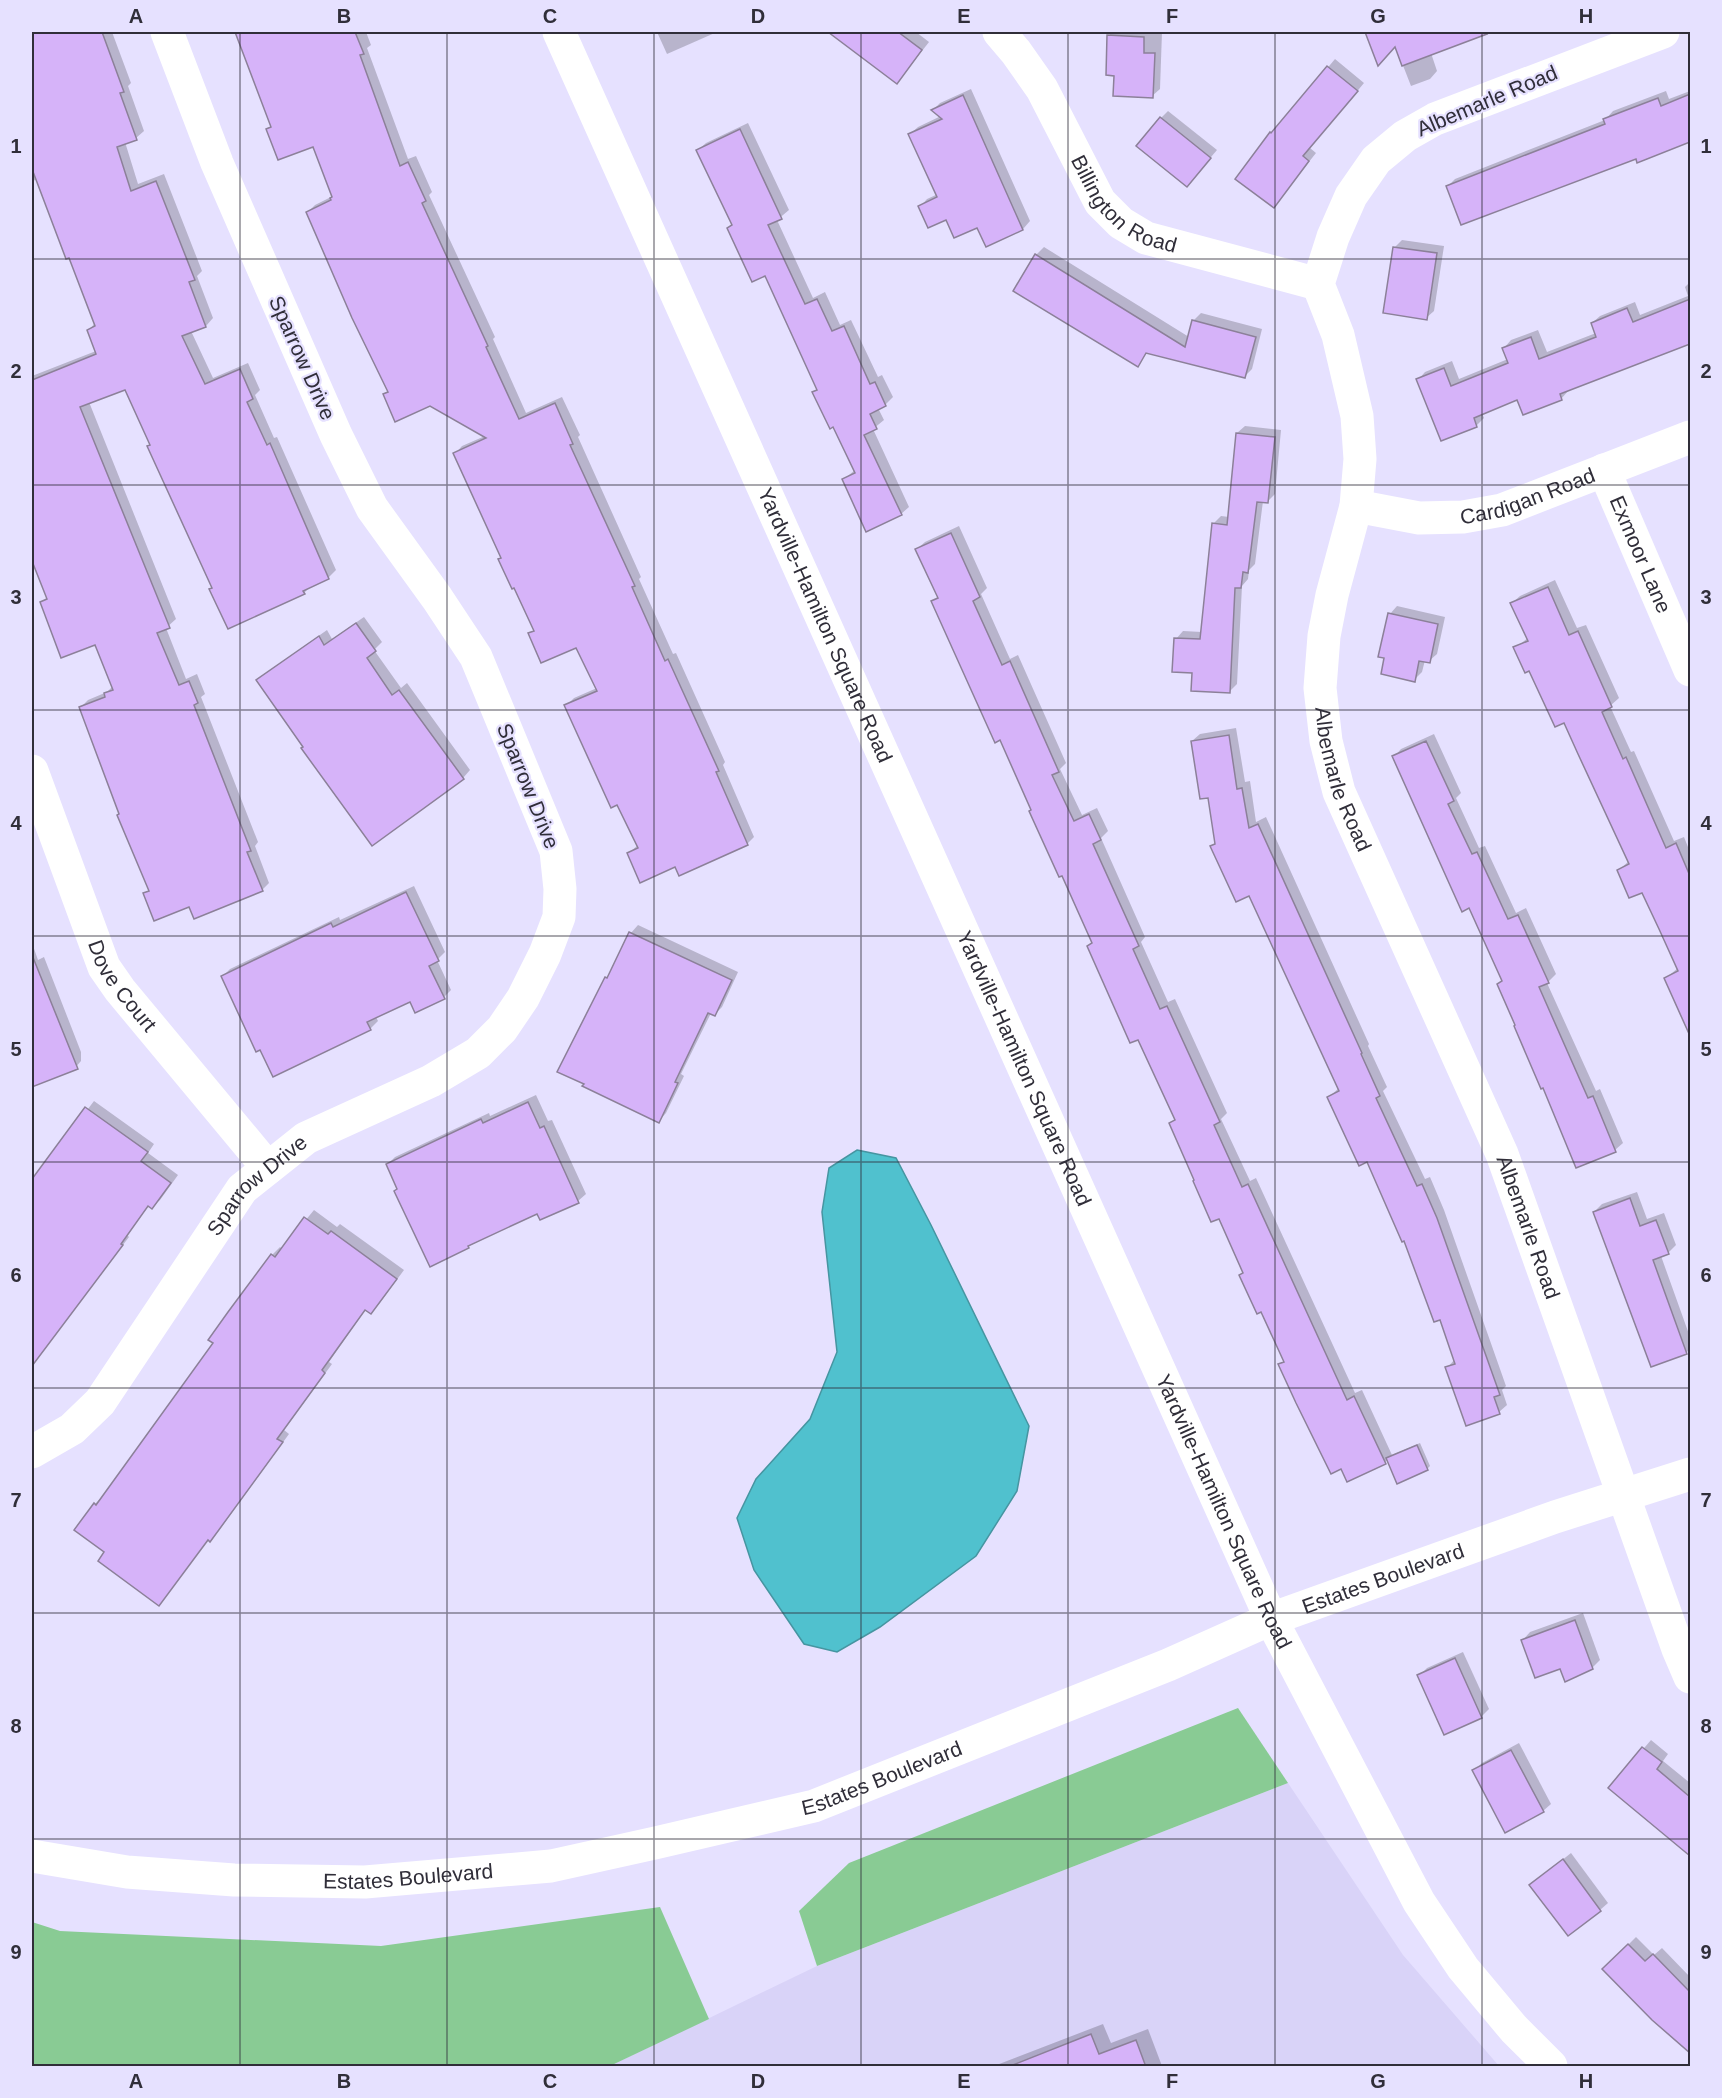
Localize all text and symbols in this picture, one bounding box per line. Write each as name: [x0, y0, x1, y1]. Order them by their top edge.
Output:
text: A: [129, 5, 143, 27]
text: B: [337, 5, 351, 27]
text: C: [543, 5, 557, 27]
text: D: [751, 5, 765, 27]
text: E: [957, 5, 971, 27]
text: F: [1166, 5, 1178, 27]
text: G: [1370, 5, 1386, 27]
text: H: [1579, 5, 1593, 27]
street label: Albemarle Road: [1413, 61, 1561, 141]
text: 1: [10, 135, 22, 157]
text: 1: [1700, 135, 1712, 157]
street label: Billington Road: [1067, 151, 1179, 257]
street label: Sparrow Drive: [265, 292, 340, 423]
text: 2: [10, 360, 22, 382]
text: 2: [1700, 360, 1712, 382]
street label: Cardigan Road: [1458, 463, 1598, 528]
street label: Yardville-Hamilton Square Road: [754, 484, 897, 766]
street label: Exmoor Lane: [1606, 492, 1676, 616]
text: 3: [10, 586, 22, 608]
text: 3: [1700, 586, 1712, 608]
street label: Albemarle Road: [1311, 706, 1376, 855]
street label: Sparrow Drive: [493, 720, 564, 852]
text: 4: [10, 812, 22, 834]
text: 4: [1700, 812, 1712, 834]
street label: Yardville-Hamilton Square Road: [953, 927, 1096, 1209]
street label: Dove Court: [84, 937, 161, 1036]
text: 5: [10, 1038, 22, 1060]
text: 5: [1700, 1038, 1712, 1060]
street label: Sparrow Drive: [202, 1130, 311, 1240]
street label: Albemarle Road: [1492, 1152, 1565, 1302]
text: 6: [10, 1264, 22, 1286]
text: 6: [1700, 1264, 1712, 1286]
street label: Yardville-Hamilton Square Road: [1152, 1371, 1296, 1652]
text: 7: [10, 1489, 22, 1511]
text: 7: [1700, 1489, 1712, 1511]
street label: Estates Boulevard: [1299, 1539, 1467, 1618]
text: 8: [10, 1715, 22, 1737]
text: 8: [1700, 1715, 1712, 1737]
street label: Estates Boulevard: [799, 1736, 965, 1820]
street label: Estates Boulevard: [323, 1859, 494, 1893]
text: 9: [10, 1941, 22, 1963]
text: 9: [1700, 1941, 1712, 1963]
text: A: [129, 2070, 143, 2092]
text: B: [337, 2070, 351, 2092]
text: C: [543, 2070, 557, 2092]
text: D: [751, 2070, 765, 2092]
text: E: [957, 2070, 971, 2092]
text: F: [1166, 2070, 1178, 2092]
text: G: [1370, 2070, 1386, 2092]
text: H: [1579, 2070, 1593, 2092]

